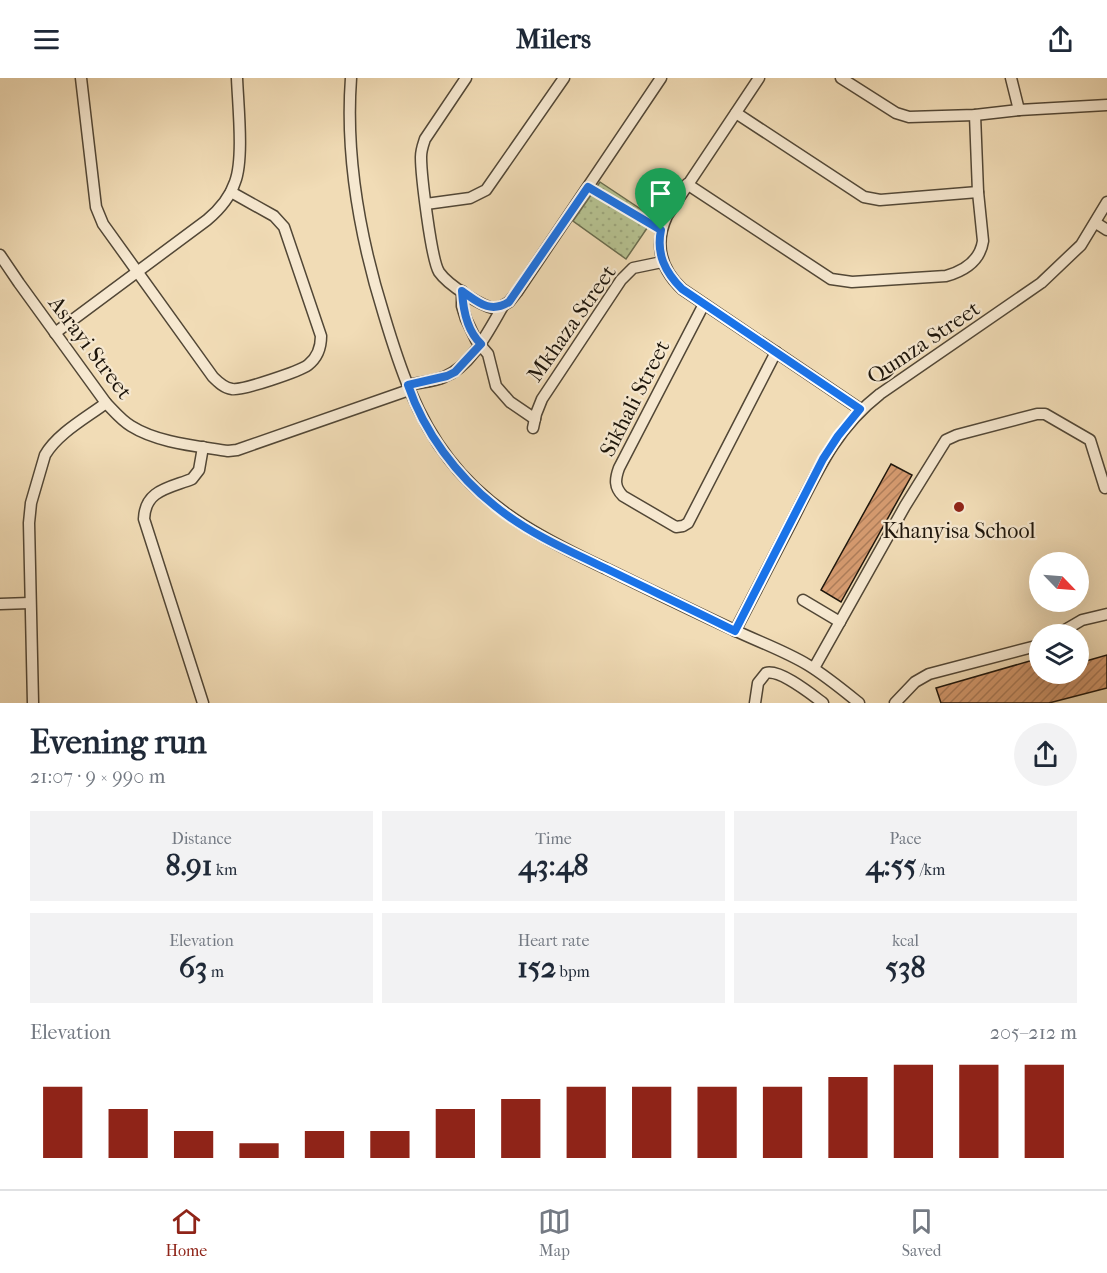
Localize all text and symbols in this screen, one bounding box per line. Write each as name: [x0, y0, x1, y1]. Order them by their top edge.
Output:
icon: menu: [30, 23, 63, 56]
text: Milers: [516, 23, 591, 55]
icon: share: [1044, 23, 1077, 56]
pin: [635, 168, 686, 230]
icon: arrive: [644, 177, 677, 210]
street label: Mkhaza Street: [522, 260, 622, 387]
street label: Asrayi Street: [42, 290, 138, 404]
street label: Qumza Street: [862, 296, 985, 390]
street label: Sikhali Street: [594, 336, 675, 461]
marker: Khanyisa School: [952, 500, 966, 514]
place label: Khanyisa School: [882, 518, 1036, 544]
north arrow: [1029, 552, 1089, 612]
map controls: [1029, 552, 1089, 684]
button: layers: [1029, 624, 1089, 684]
text: Evening run: [30, 723, 207, 762]
button: share: [1014, 723, 1077, 786]
text: 21:07 · 9 × 990 m: [30, 765, 165, 788]
text: Distance: [171, 829, 232, 848]
text: Time: [535, 829, 572, 848]
text: Pace: [890, 829, 921, 848]
text: 8.91: [166, 848, 212, 883]
text: 43:48: [518, 848, 589, 883]
text: 4:55: [866, 848, 916, 883]
text: km: [212, 860, 237, 879]
text: /km: [916, 860, 945, 879]
text: Elevation: [169, 931, 234, 950]
text: Heart rate: [518, 931, 589, 950]
text: kcal: [892, 931, 919, 950]
text: 63: [179, 950, 207, 985]
text: 152: [517, 950, 556, 985]
text: 538: [885, 950, 926, 985]
text: m: [207, 962, 224, 981]
text: bpm: [556, 962, 590, 981]
text: Elevation: [30, 1021, 111, 1044]
text: 205–212 m: [990, 1021, 1077, 1044]
tab: Home: [165, 1205, 207, 1260]
tab: Map: [538, 1205, 571, 1260]
tab: Saved: [902, 1205, 942, 1260]

